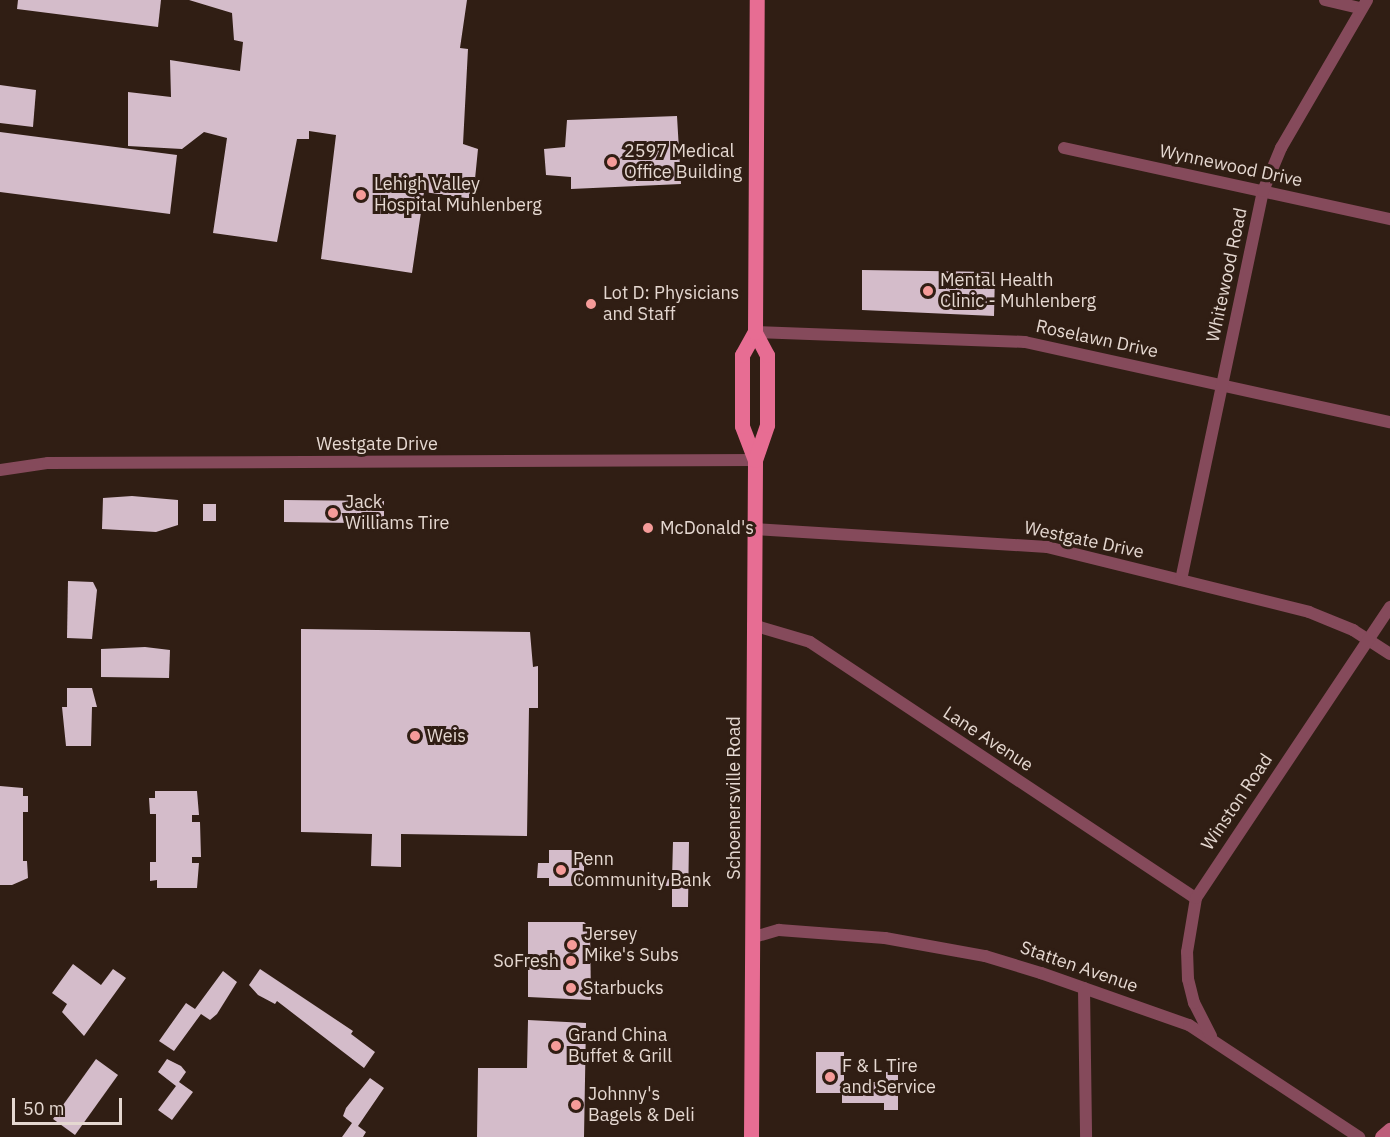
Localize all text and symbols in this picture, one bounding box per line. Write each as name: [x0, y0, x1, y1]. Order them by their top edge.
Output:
street label: Wynnewood Drive: [1158, 140, 1304, 192]
place label: 2597 Medical Office Building: [624, 141, 742, 184]
marker: 2597 Medical Office Building: [605, 155, 619, 169]
place label: Lehigh Valley Hospital Muhlenberg: [374, 174, 542, 216]
marker: Lehigh Valley Hospital Muhlenberg: [352, 186, 370, 204]
street label: Whitewood Road: [1202, 206, 1252, 344]
place label: Mental Health Clinic - Muhlenberg: [940, 270, 1096, 312]
place label: Lot D: Physicians and Staff: [603, 283, 739, 326]
marker: Mental Health Clinic - Muhlenberg: [921, 284, 935, 298]
marker: Lot D: Physicians and Staff: [584, 297, 598, 311]
street label: Roselawn Drive: [1034, 315, 1160, 363]
street label: Westgate Drive: [316, 433, 438, 455]
place label: Jack Williams Tire: [345, 492, 449, 534]
marker: Jack Williams Tire: [326, 506, 340, 520]
place label: McDonald's: [660, 517, 754, 539]
street label: Westgate Drive: [1022, 517, 1146, 563]
marker: McDonald's: [641, 521, 655, 535]
street label: Lane Avenue: [939, 702, 1037, 776]
street label: Schoenersville Road: [723, 716, 745, 880]
place label: Weis: [427, 725, 466, 747]
marker: Weis: [408, 729, 422, 743]
street label: Winston Road: [1197, 750, 1277, 854]
place label: Penn Community Bank: [573, 849, 711, 892]
marker: Penn Community Bank: [554, 863, 568, 877]
place label: Jersey Mike's Subs: [584, 924, 679, 966]
street label: Statten Avenue: [1017, 937, 1141, 997]
marker: Jersey Mike's Subs: [565, 938, 579, 952]
place label: SoFresh: [493, 950, 559, 972]
marker: SoFresh: [564, 954, 578, 968]
place label: Starbucks: [583, 977, 664, 999]
marker: Starbucks: [564, 981, 578, 995]
place label: Grand China Buffet & Grill: [568, 1025, 672, 1068]
marker: Grand China Buffet & Grill: [549, 1039, 563, 1053]
place label: F & L Tire and Service: [842, 1056, 936, 1098]
marker: F & L Tire and Service: [823, 1070, 837, 1084]
place label: Johnny's Bagels & Deli: [588, 1084, 695, 1126]
scale bar: [15, 1086, 124, 1124]
text: 50 m: [23, 1097, 65, 1120]
marker: Johnny's Bagels & Deli: [569, 1098, 583, 1112]

